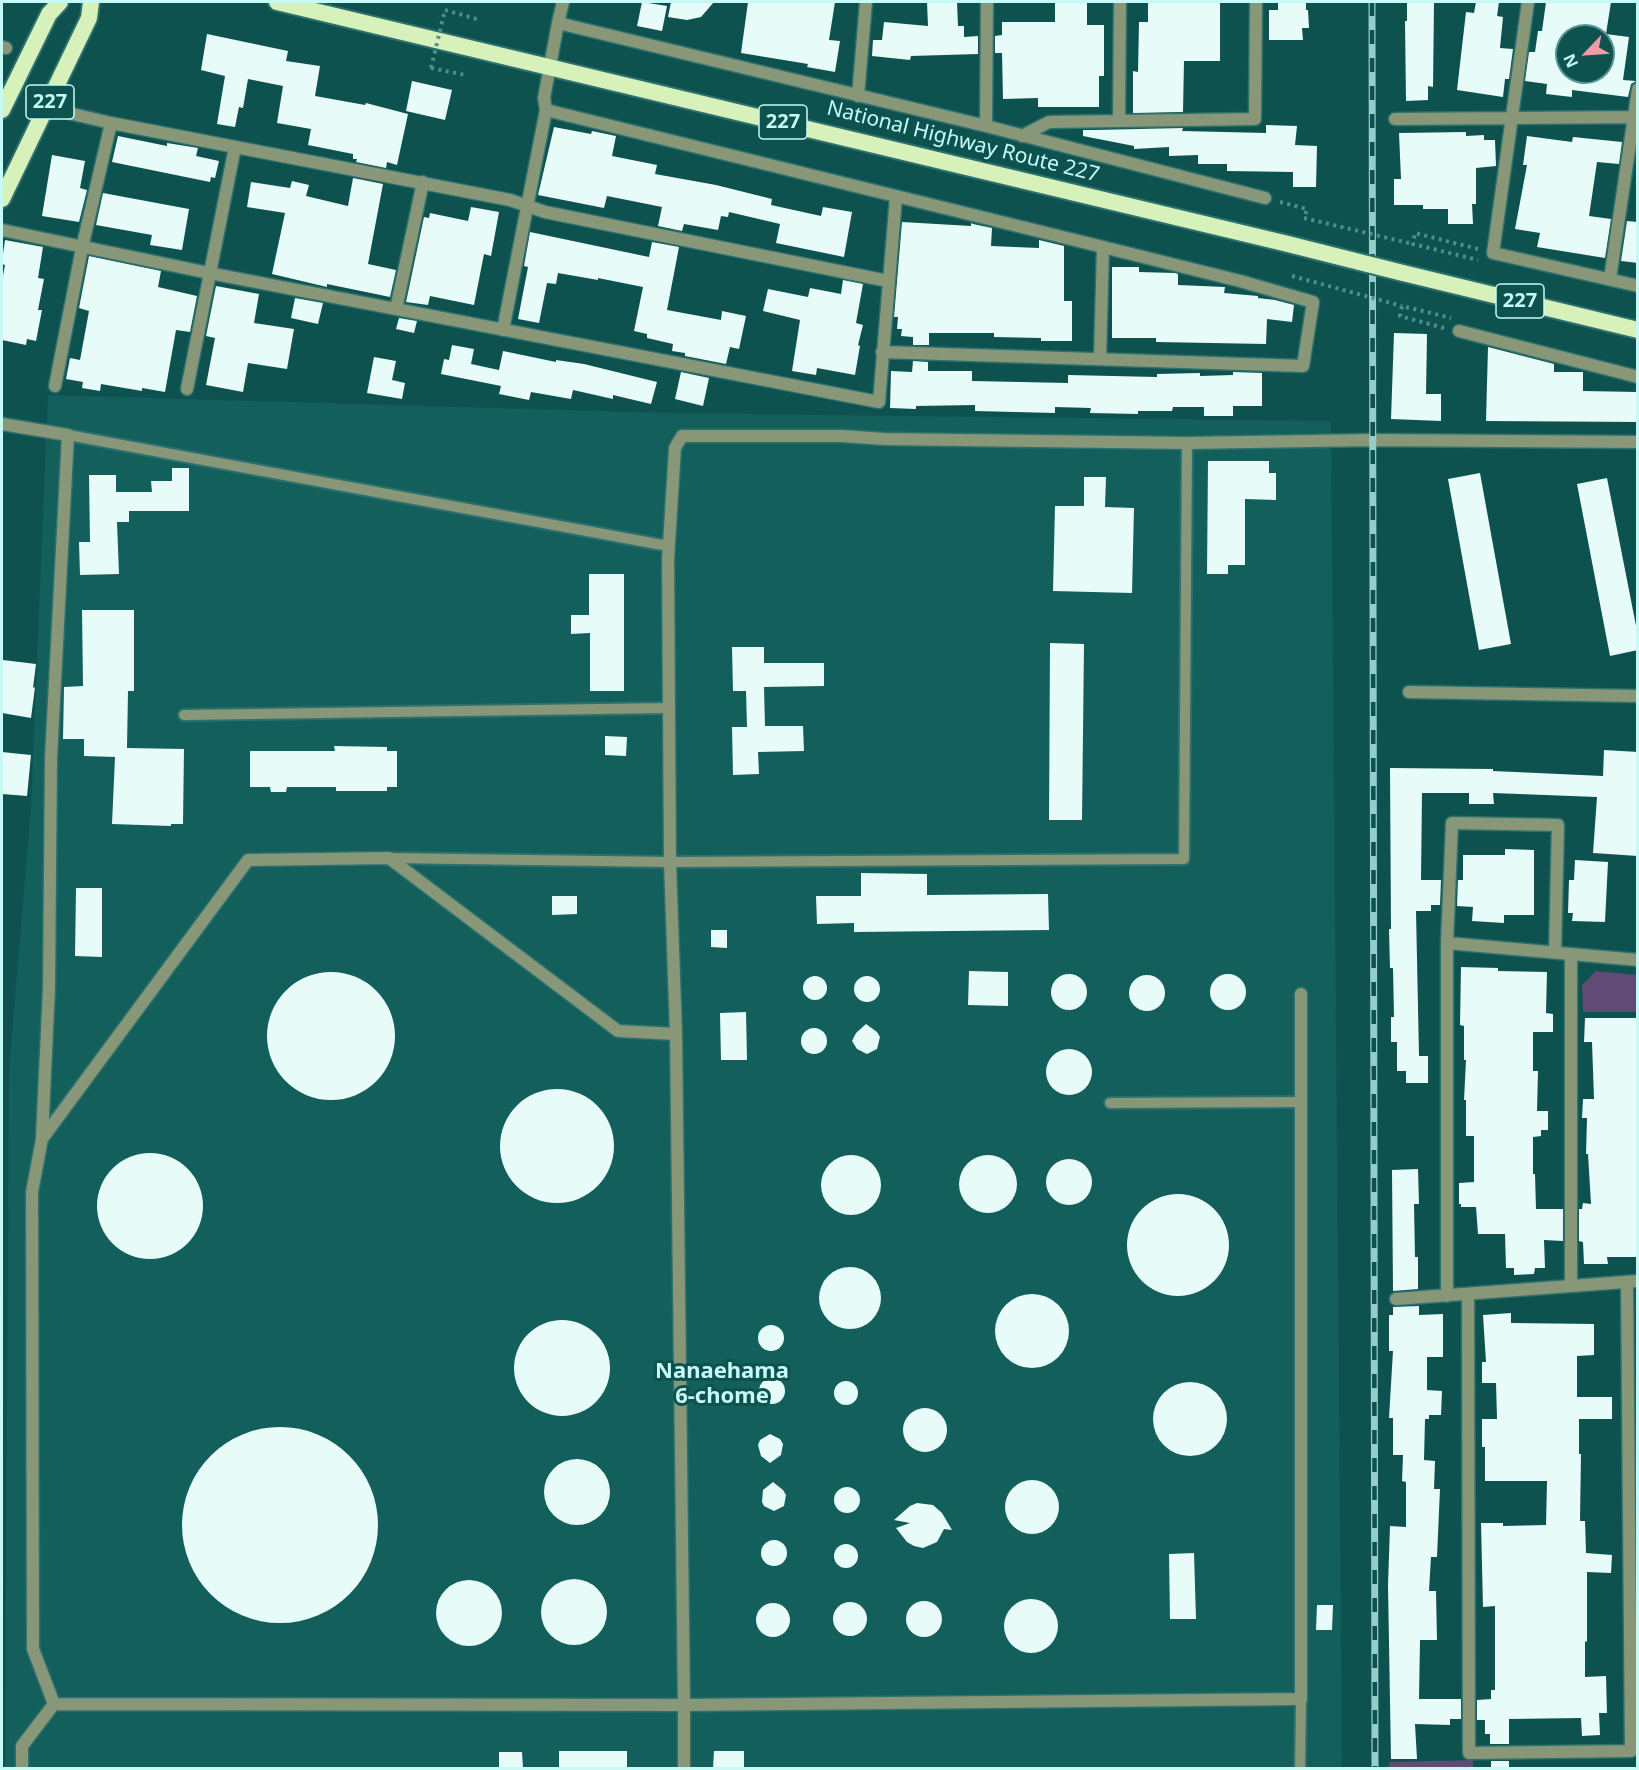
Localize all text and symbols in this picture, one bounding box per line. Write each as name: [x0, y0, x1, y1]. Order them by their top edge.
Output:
north arrow: [1555, 24, 1615, 84]
text: N: [1558, 50, 1583, 71]
road number: 227: [26, 85, 74, 119]
street label: National Highway Route 227: [824, 96, 1102, 188]
road number: 227: [759, 105, 807, 139]
road number: 227: [1496, 284, 1544, 318]
district label: Nanaehama 6-chome: [655, 1359, 789, 1410]

